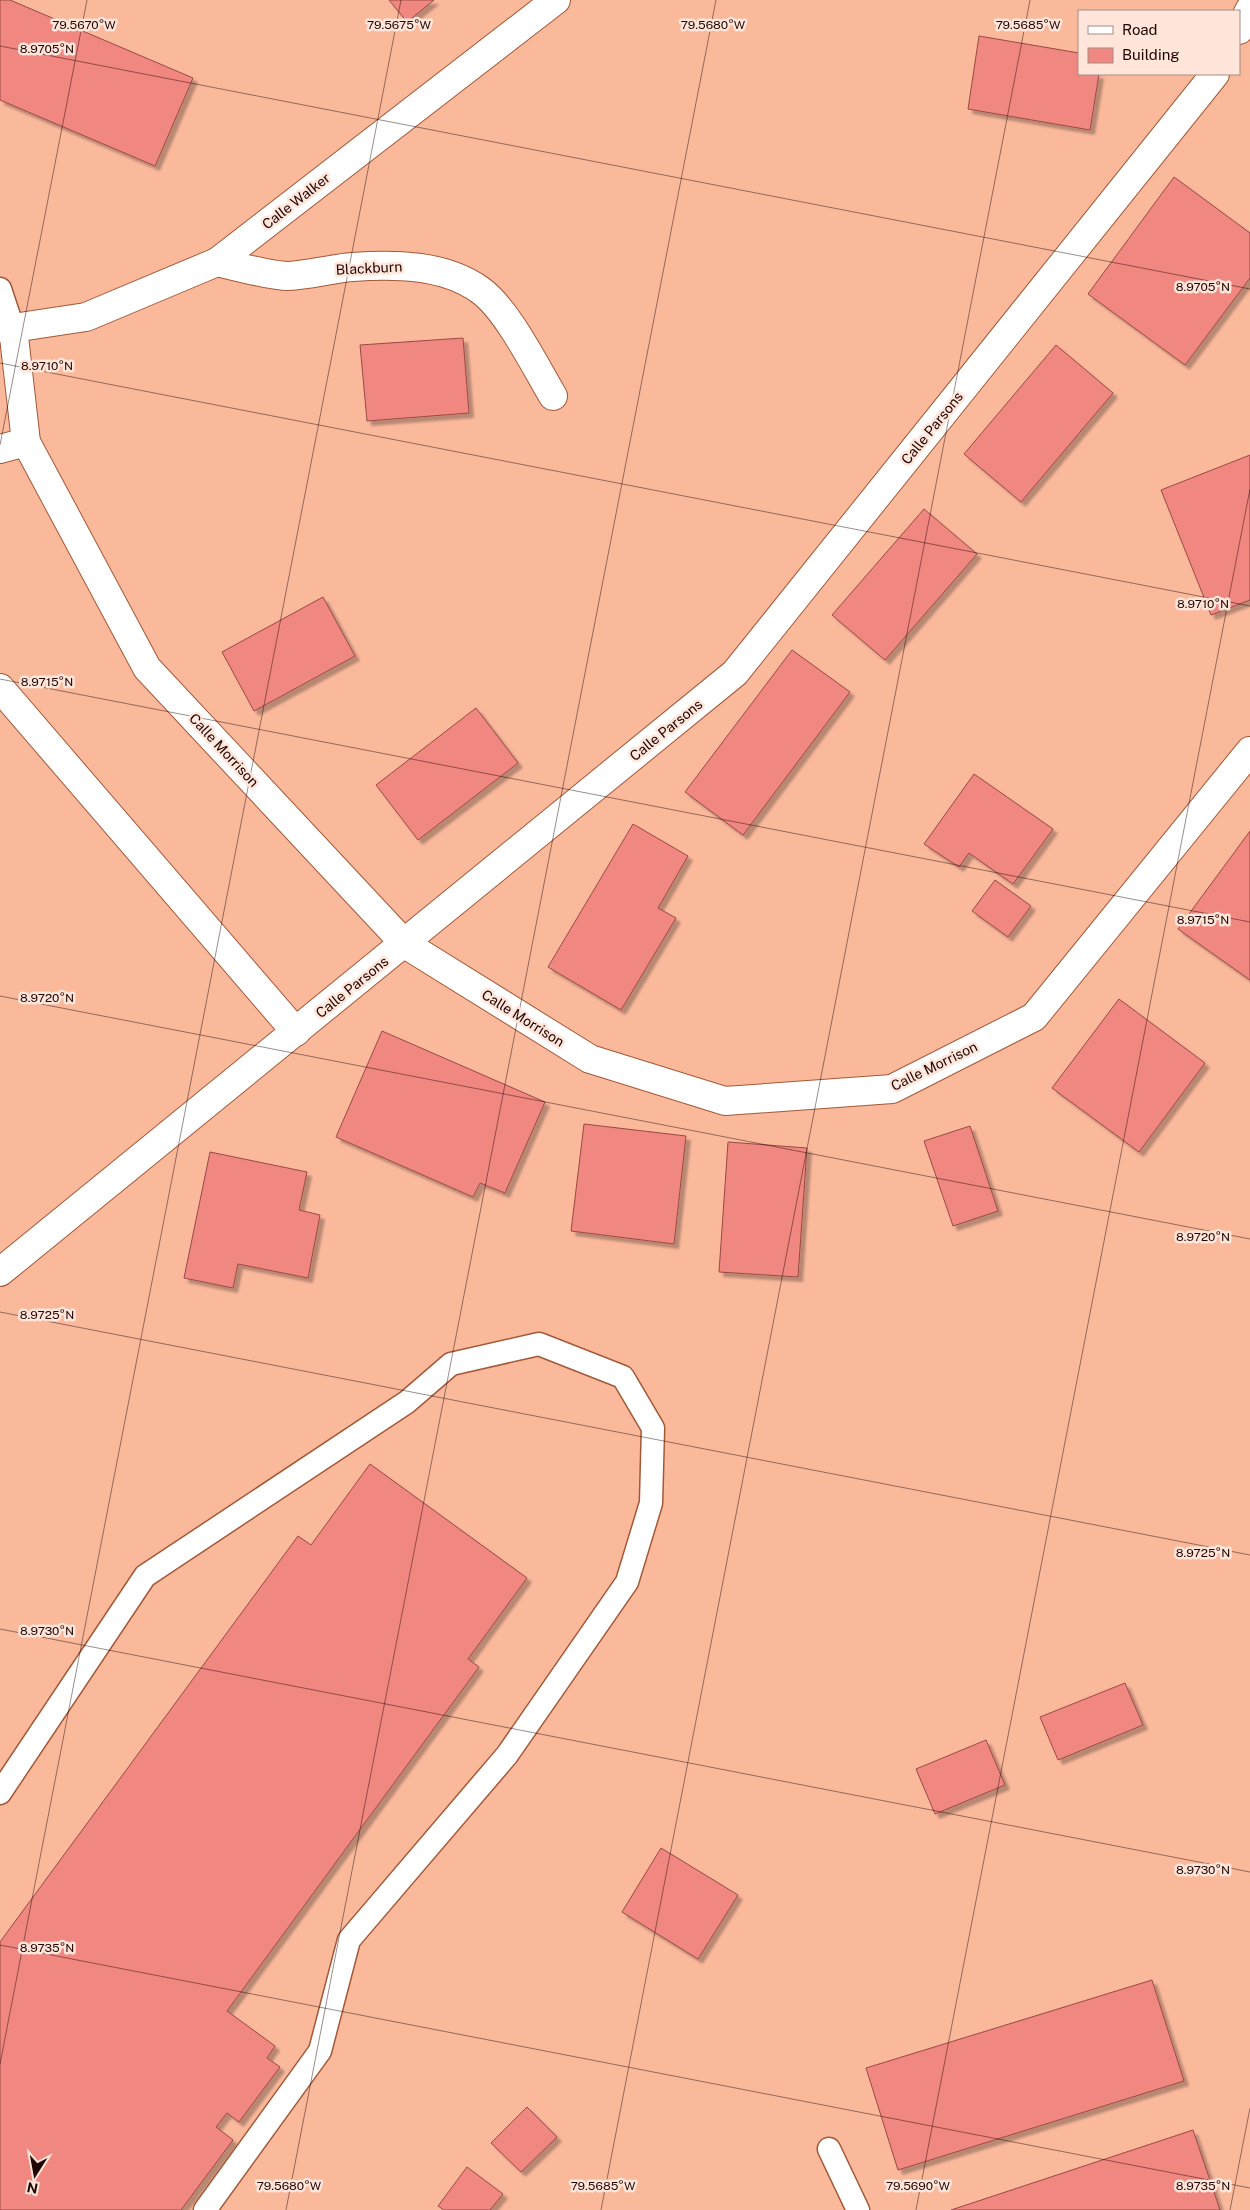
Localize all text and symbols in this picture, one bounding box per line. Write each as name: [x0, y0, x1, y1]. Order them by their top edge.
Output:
legend: [1078, 10, 1240, 75]
text: 79.5670°W: [52, 18, 116, 32]
text: 79.5675°W: [367, 18, 432, 32]
text: 79.5680°W: [681, 18, 746, 32]
text: 79.5685°W: [996, 18, 1061, 32]
text: Road: [1122, 21, 1158, 38]
text: 8.9705°N: [20, 42, 74, 56]
text: Building: [1122, 46, 1180, 63]
street label: Calle Walker: [259, 170, 333, 232]
street label: Blackburn: [335, 258, 403, 278]
text: 8.9705°N: [1176, 280, 1230, 294]
text: 8.9710°N: [21, 359, 73, 373]
street label: Calle Parsons: [898, 389, 966, 467]
text: 8.9710°N: [1177, 597, 1229, 611]
text: 8.9715°N: [21, 675, 73, 689]
street label: Calle Parsons: [627, 696, 705, 764]
street label: Calle Morrison: [186, 710, 262, 790]
text: 8.9715°N: [1177, 913, 1229, 927]
street label: Calle Parsons: [313, 953, 391, 1021]
street label: Calle Morrison: [479, 986, 567, 1050]
text: 8.9720°N: [20, 991, 74, 1005]
street label: Calle Morrison: [888, 1038, 980, 1094]
text: 8.9720°N: [1176, 1230, 1230, 1244]
text: 8.9725°N: [20, 1308, 74, 1322]
text: 8.9725°N: [1176, 1546, 1230, 1560]
text: 8.9730°N: [20, 1624, 74, 1638]
text: 8.9730°N: [1176, 1863, 1230, 1877]
text: 8.9735°N: [20, 1941, 74, 1955]
north arrow: [10, 2150, 60, 2200]
text: N: [26, 2179, 39, 2197]
text: 79.5680°W: [257, 2179, 322, 2193]
text: 79.5685°W: [571, 2179, 636, 2193]
text: 79.5690°W: [886, 2179, 951, 2193]
text: 8.9735°N: [1176, 2179, 1230, 2193]

